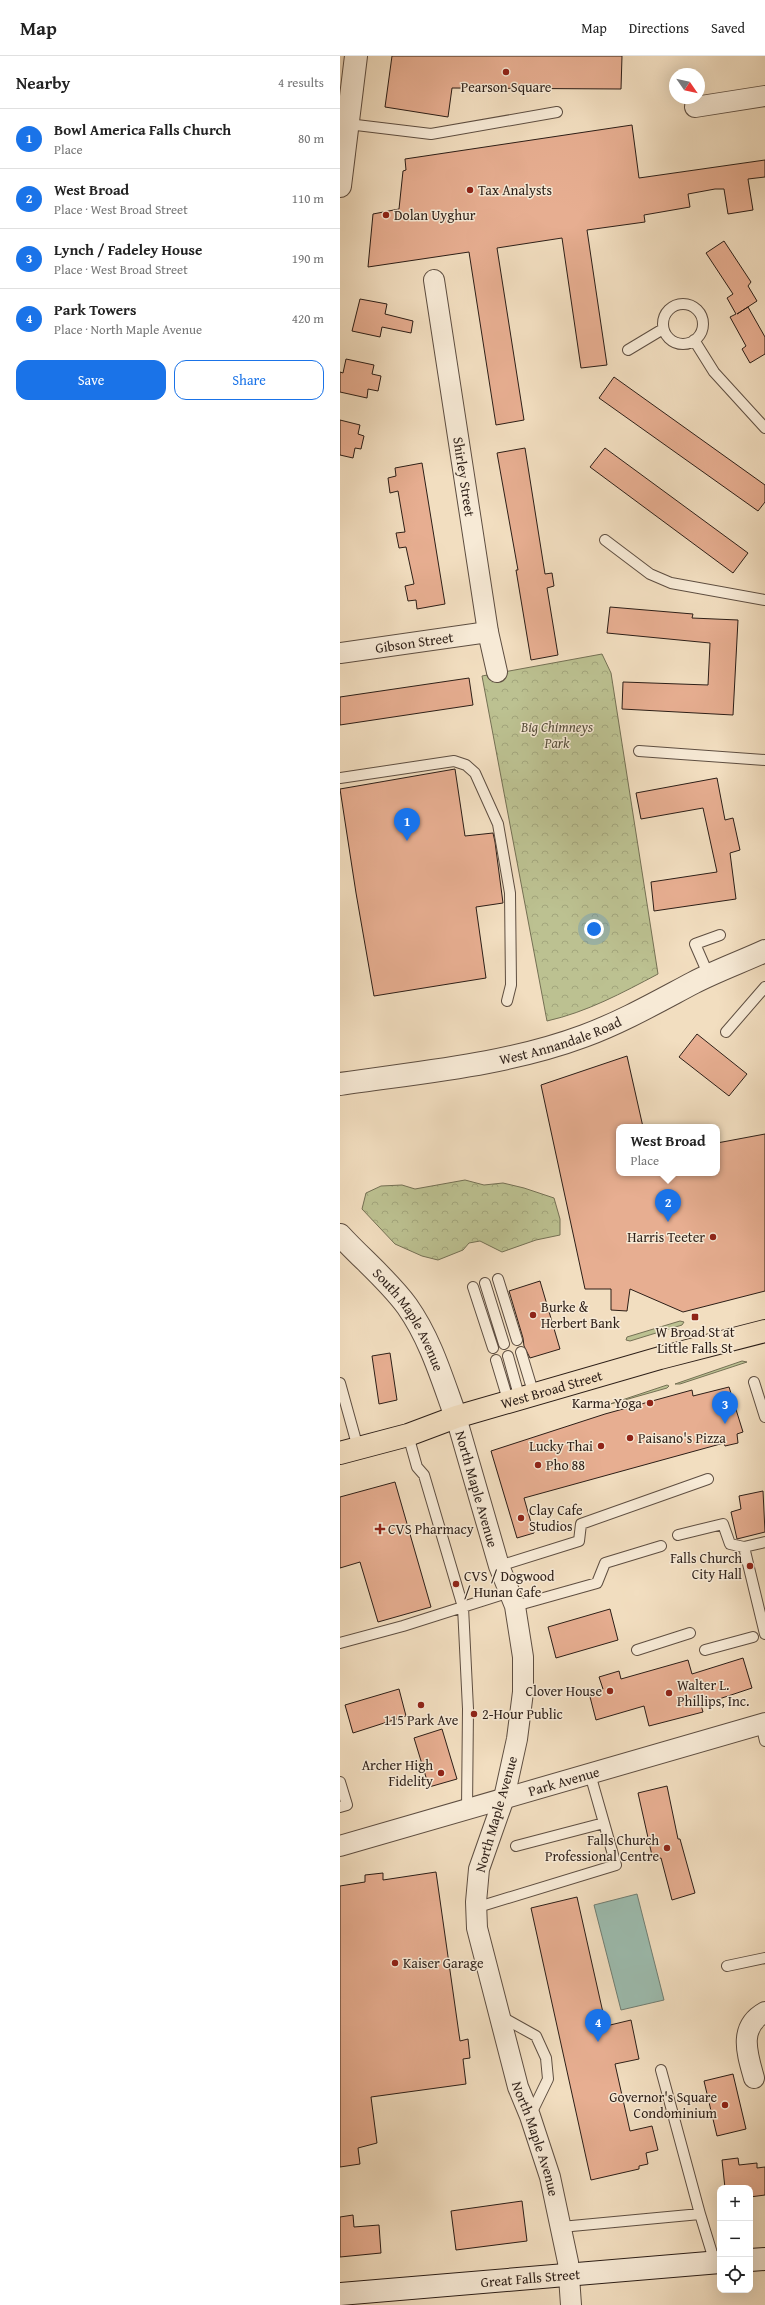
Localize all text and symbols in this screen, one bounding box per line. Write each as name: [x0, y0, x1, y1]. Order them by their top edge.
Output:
text: Map: [20, 14, 57, 42]
text: Map: [581, 18, 607, 38]
text: Directions: [629, 18, 689, 38]
text: Saved: [711, 18, 745, 38]
marker: Pearson Square: [501, 67, 511, 77]
north arrow: [669, 68, 705, 104]
text: Nearby: [16, 70, 70, 95]
text: 4 results: [278, 73, 324, 92]
place label: Pearson Square: [461, 77, 552, 97]
text: Bowl America Falls Church: [54, 119, 231, 140]
text: 1: [26, 129, 32, 148]
text: 80 m: [298, 129, 324, 148]
text: Place: [54, 140, 83, 159]
text: West Broad: [54, 179, 129, 200]
place label: Tax Analysts: [478, 180, 552, 200]
marker: Tax Analysts: [465, 185, 475, 195]
text: 2: [26, 189, 32, 208]
text: 110 m: [292, 189, 324, 208]
text: Place · West Broad Street: [54, 200, 188, 219]
place label: Dolan Uyghur: [394, 205, 476, 225]
marker: Dolan Uyghur: [381, 210, 391, 220]
text: Lynch / Fadeley House: [54, 239, 202, 260]
text: 3: [26, 249, 32, 268]
text: 190 m: [292, 249, 324, 268]
text: Place · West Broad Street: [54, 260, 188, 279]
text: Park Towers: [54, 299, 136, 320]
text: 4: [26, 309, 32, 328]
text: 420 m: [292, 309, 324, 328]
text: Place · North Maple Avenue: [54, 320, 202, 339]
button: Save: [16, 360, 166, 400]
button: Share: [174, 360, 324, 400]
street label: Shirley Street: [448, 435, 480, 518]
street label: Gibson Street: [374, 627, 455, 658]
park label: Big Chimneys Park: [520, 717, 593, 753]
pin: 1: [394, 808, 420, 841]
your location: [584, 919, 604, 939]
street label: West Annandale Road: [497, 1011, 625, 1069]
popup: [616, 1124, 720, 1176]
text: West Broad: [630, 1130, 706, 1151]
text: Place: [630, 1151, 659, 1170]
pin: 2: [655, 1189, 681, 1222]
place label: Harris Teeter: [627, 1227, 705, 1247]
marker: Harris Teeter: [708, 1232, 718, 1242]
street label: South Maple Avenue: [368, 1263, 449, 1374]
place label: Burke & Herbert Bank: [541, 1297, 621, 1333]
marker: Burke & Herbert Bank: [528, 1310, 538, 1320]
marker: W Broad St at Little Falls St: [690, 1312, 700, 1322]
place label: W Broad St at Little Falls St: [655, 1322, 735, 1358]
street label: West Broad Street: [498, 1365, 605, 1414]
pin: 3: [712, 1391, 738, 1424]
place label: Karma Yoga: [572, 1393, 642, 1413]
marker: Karma Yoga: [645, 1398, 655, 1408]
street label: North Maple Avenue: [451, 1428, 503, 1550]
place label: Paisano's Pizza: [638, 1428, 726, 1448]
marker: Paisano's Pizza: [625, 1433, 635, 1443]
place label: Lucky Thai: [529, 1436, 593, 1456]
marker: Lucky Thai: [596, 1441, 606, 1451]
place label: Pho 88: [546, 1455, 585, 1475]
marker: Pho 88: [533, 1460, 543, 1470]
place label: Clay Cafe Studios: [529, 1500, 583, 1536]
marker: Clay Cafe Studios: [516, 1513, 526, 1523]
place label: CVS Pharmacy: [388, 1519, 474, 1539]
marker: CVS Pharmacy: [375, 1524, 385, 1534]
place label: Falls Church City Hall: [670, 1548, 742, 1584]
marker: Falls Church City Hall: [745, 1561, 755, 1571]
place label: CVS / Dogwood / Hunan Cafe: [464, 1566, 555, 1602]
marker: CVS / Dogwood / Hunan Cafe: [451, 1579, 461, 1589]
place label: Walter L. Phillips, Inc.: [677, 1675, 749, 1711]
place label: Clover House: [525, 1681, 602, 1701]
marker: Clover House: [605, 1686, 615, 1696]
marker: Walter L. Phillips, Inc.: [664, 1688, 674, 1698]
marker: 115 Park Ave: [416, 1700, 426, 1710]
place label: 2-Hour Public: [482, 1704, 563, 1724]
marker: 2-Hour Public: [469, 1709, 479, 1719]
place label: 115 Park Ave: [384, 1710, 459, 1730]
street label: North Maple Avenue: [470, 1753, 522, 1875]
place label: Archer High Fidelity: [362, 1755, 433, 1791]
street label: Park Avenue: [526, 1761, 602, 1801]
marker: Archer High Fidelity: [436, 1768, 446, 1778]
place label: Falls Church Professional Centre: [545, 1830, 659, 1866]
marker: Falls Church Professional Centre: [662, 1843, 672, 1853]
place label: Kaiser Garage: [403, 1953, 484, 1973]
marker: Kaiser Garage: [390, 1958, 400, 1968]
pin: 4: [585, 2009, 611, 2042]
street label: North Maple Avenue: [507, 2079, 564, 2198]
place label: Governor's Square Condominium: [609, 2087, 718, 2123]
marker: Governor's Square Condominium: [720, 2100, 730, 2110]
map controls: [717, 2185, 753, 2293]
button: +: [717, 2185, 753, 2221]
button: −: [717, 2221, 753, 2257]
button: locate: [717, 2257, 753, 2293]
street label: Great Falls Street: [480, 2264, 581, 2292]

